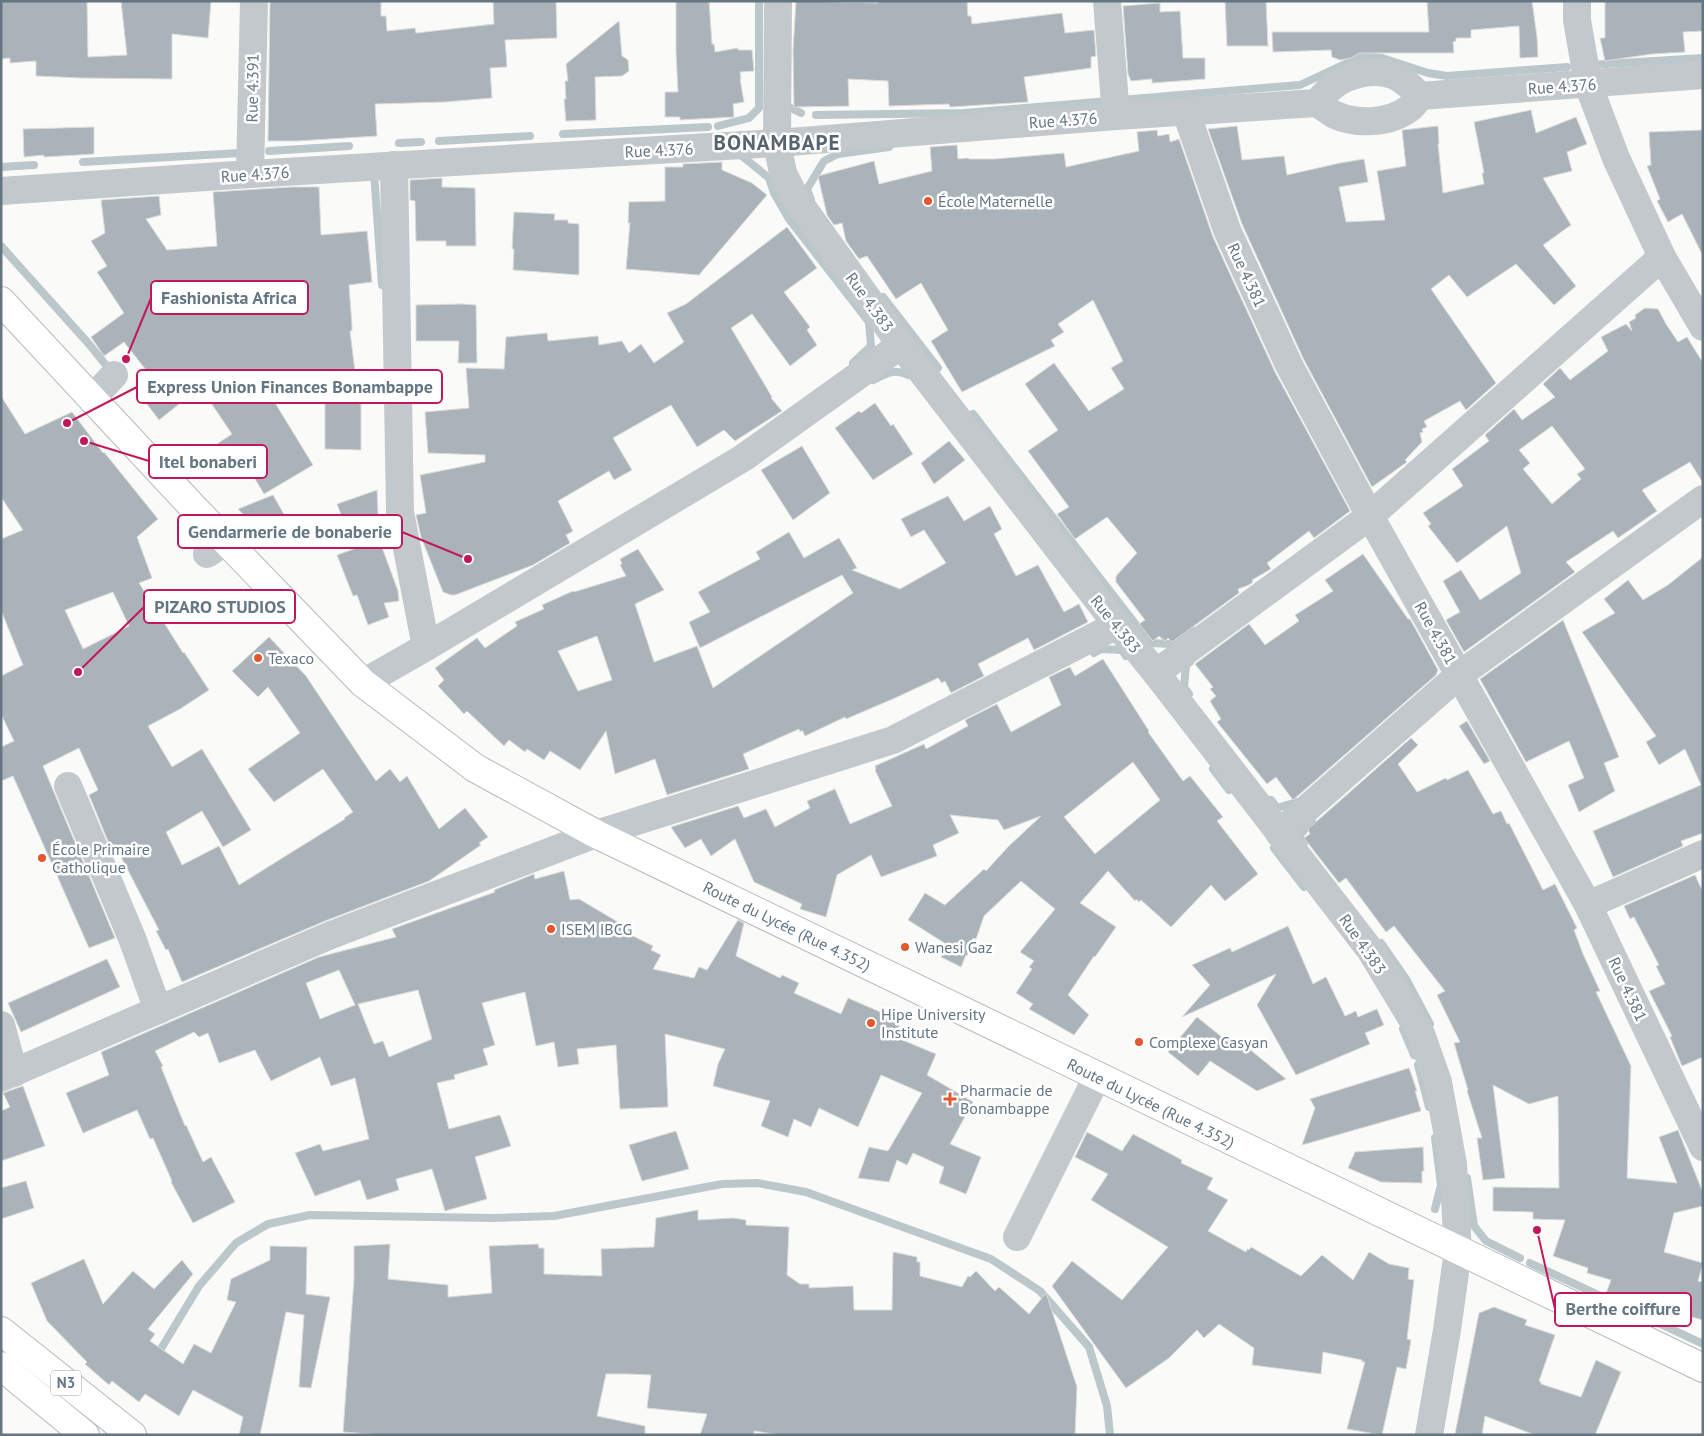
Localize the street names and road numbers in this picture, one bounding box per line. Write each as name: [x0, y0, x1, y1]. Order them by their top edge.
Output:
street label: Rue 4.391: [241, 53, 263, 123]
street label: Rue 4.376: [1527, 74, 1597, 98]
street label: Rue 4.376: [1028, 108, 1098, 132]
street label: Rue 4.376: [624, 138, 694, 162]
street label: Rue 4.376: [220, 162, 290, 186]
street label: Rue 4.381: [1223, 240, 1271, 310]
street label: Rue 4.383: [842, 268, 898, 336]
street label: Rue 4.383: [1087, 591, 1145, 657]
street label: Rue 4.381: [1411, 598, 1461, 668]
street label: Route du Lycée (Rue 4.352): [700, 877, 874, 975]
street label: Rue 4.383: [1335, 910, 1391, 978]
street label: Rue 4.381: [1604, 954, 1652, 1024]
street label: Route du Lycée (Rue 4.352): [1064, 1054, 1238, 1152]
road number: N3: [51, 1370, 81, 1396]

